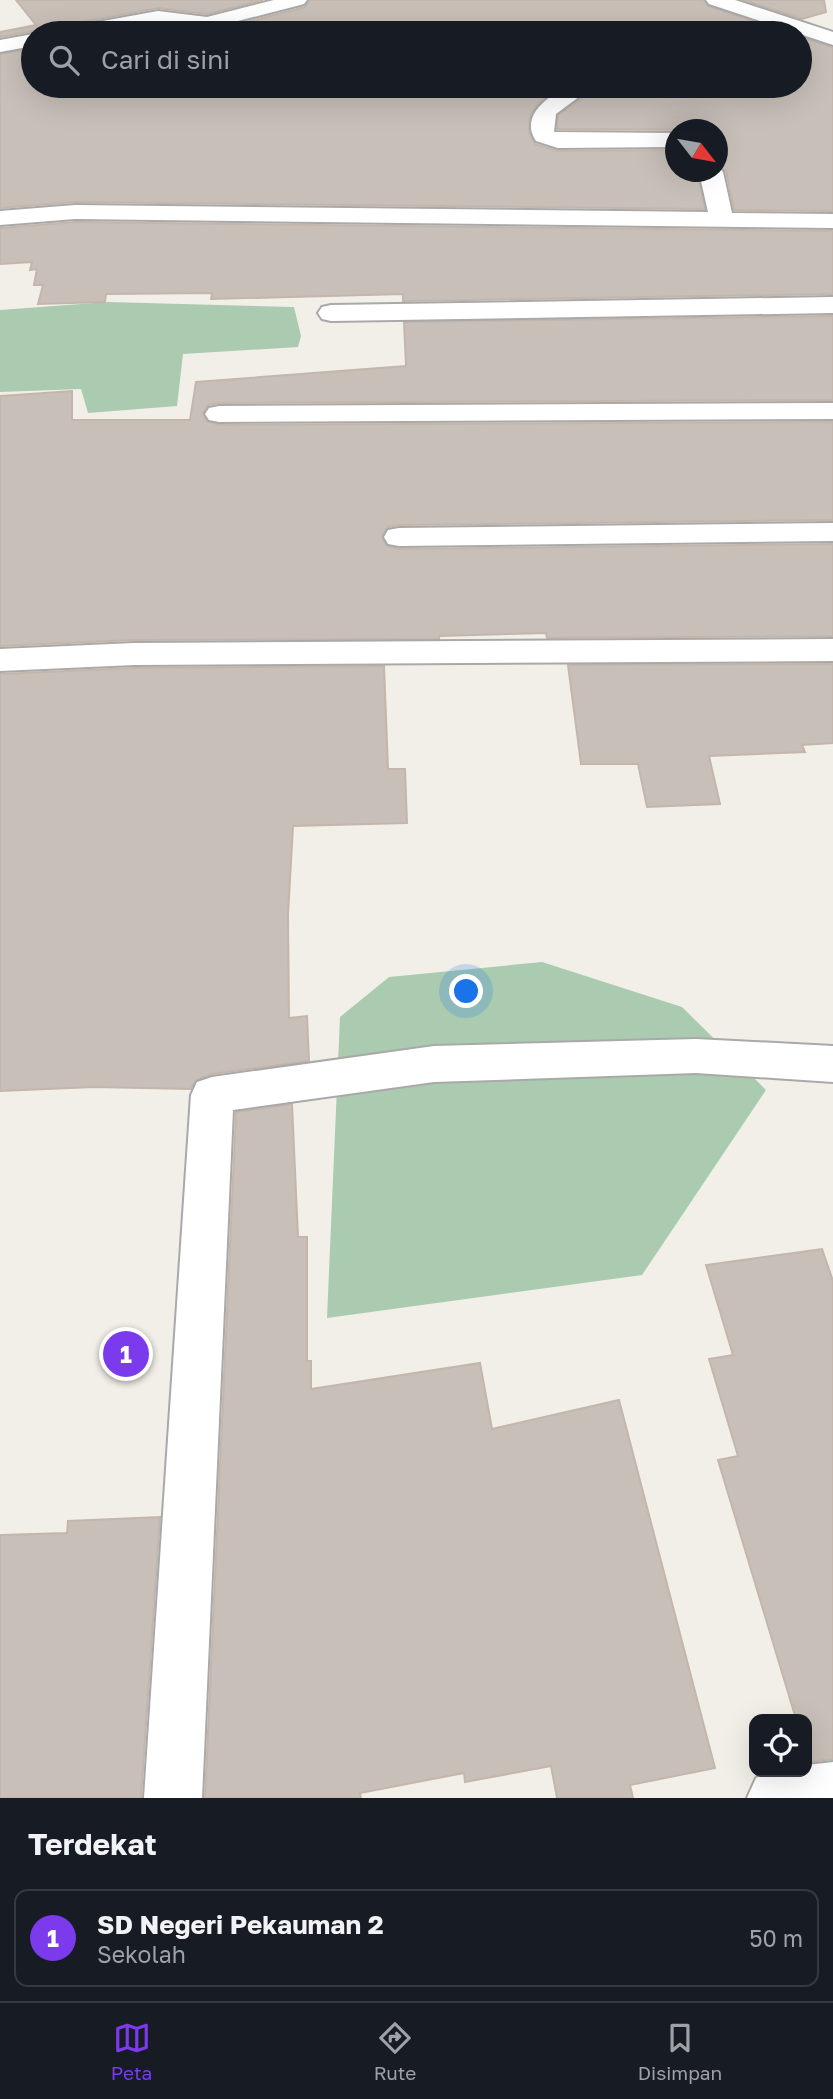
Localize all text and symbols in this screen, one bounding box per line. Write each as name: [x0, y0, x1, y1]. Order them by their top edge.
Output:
search box: [21, 21, 812, 98]
icon: search: [45, 41, 83, 79]
text: Cari di sini: [101, 44, 230, 75]
north arrow: [665, 119, 728, 182]
your location: [449, 974, 483, 1008]
pin: 1: [103, 1328, 149, 1380]
map controls: [749, 1714, 812, 1777]
button: locate: [749, 1714, 812, 1777]
text: Terdekat: [28, 1826, 157, 1862]
text: SD Negeri Pekauman 2: [97, 1909, 384, 1940]
text: 1: [47, 1924, 59, 1952]
text: 50 m: [749, 1924, 803, 1952]
text: Sekolah: [97, 1940, 186, 1968]
tab: Peta: [111, 2019, 152, 2084]
tab: Rute: [374, 2019, 416, 2084]
tab: Disimpan: [638, 2019, 722, 2084]

